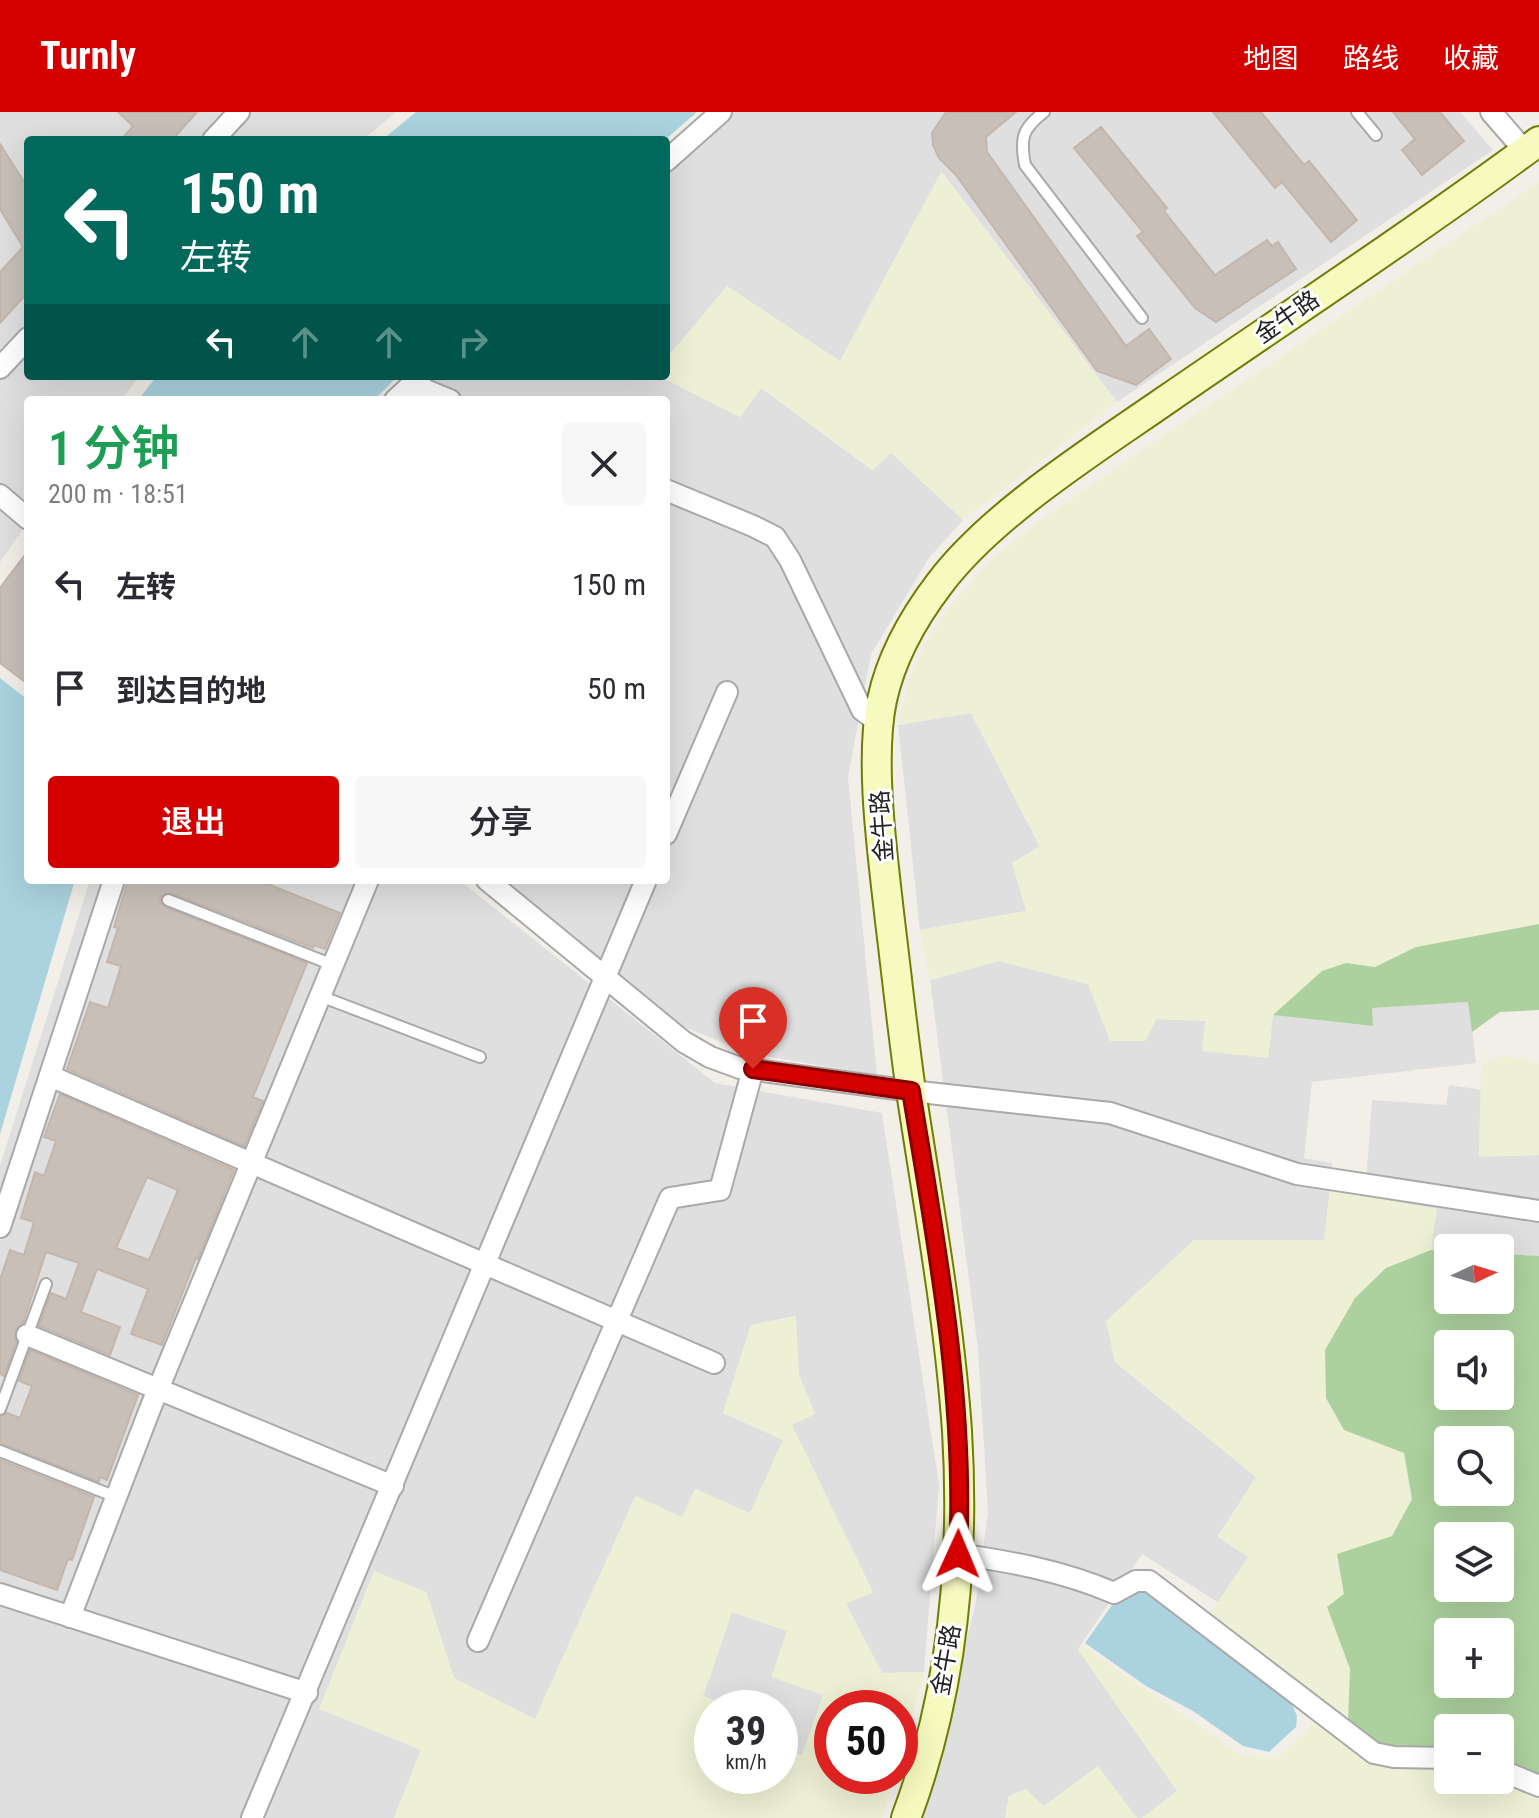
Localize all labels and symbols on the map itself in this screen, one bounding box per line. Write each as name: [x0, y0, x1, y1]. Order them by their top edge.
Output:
street label: 金牛路: [1249, 285, 1325, 349]
street label: 金牛路: [866, 789, 898, 863]
pin: [719, 987, 787, 1069]
north arrow: [1434, 1234, 1514, 1314]
position arrow: [916, 1512, 1000, 1596]
street label: 金牛路: [926, 1622, 966, 1698]
speed limit sign: 50: [814, 1690, 918, 1794]

